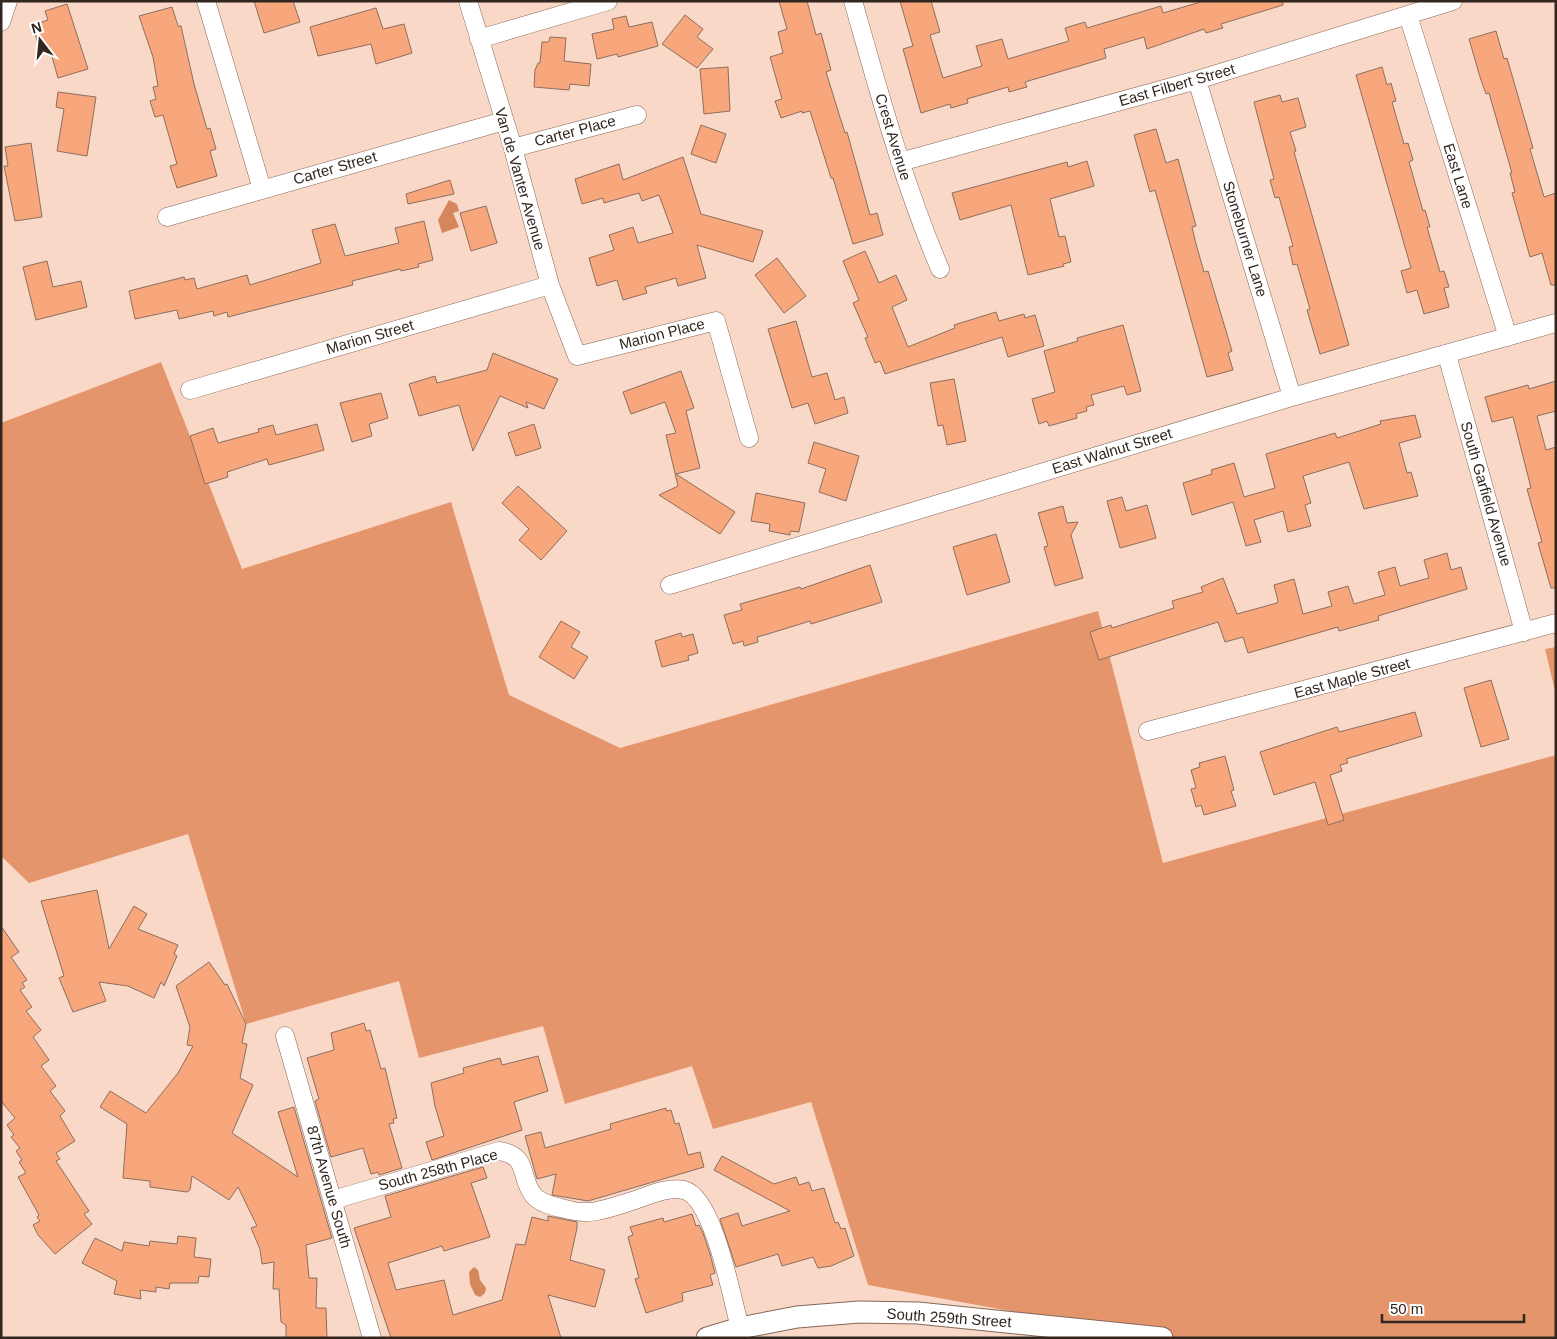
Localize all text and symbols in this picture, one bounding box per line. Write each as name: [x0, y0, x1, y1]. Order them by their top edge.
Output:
north arrow: [15, 15, 65, 65]
text: N: [29, 18, 43, 37]
street label: East Filbert Street: [1117, 60, 1238, 109]
street label: Crest Avenue: [872, 91, 915, 182]
street label: Van de Vanter Avenue: [492, 106, 549, 252]
street label: Carter Place: [532, 112, 617, 150]
street label: East Lane: [1440, 141, 1476, 211]
street label: Carter Street: [291, 147, 379, 188]
street label: Stoneburner Lane: [1220, 179, 1271, 299]
street label: Marion Place: [617, 315, 706, 352]
street label: Marion Street: [324, 316, 416, 357]
street label: South Garfield Avenue: [1458, 419, 1515, 568]
street label: East Walnut Street: [1050, 424, 1175, 477]
street label: East Maple Street: [1292, 654, 1412, 701]
street label: 87th Avenue South: [304, 1124, 355, 1250]
street label: South 258th Place: [376, 1145, 499, 1194]
scale bar: [1382, 1292, 1524, 1324]
text: 50 m: [1390, 1300, 1423, 1317]
street label: South 259th Street: [886, 1305, 1013, 1330]

